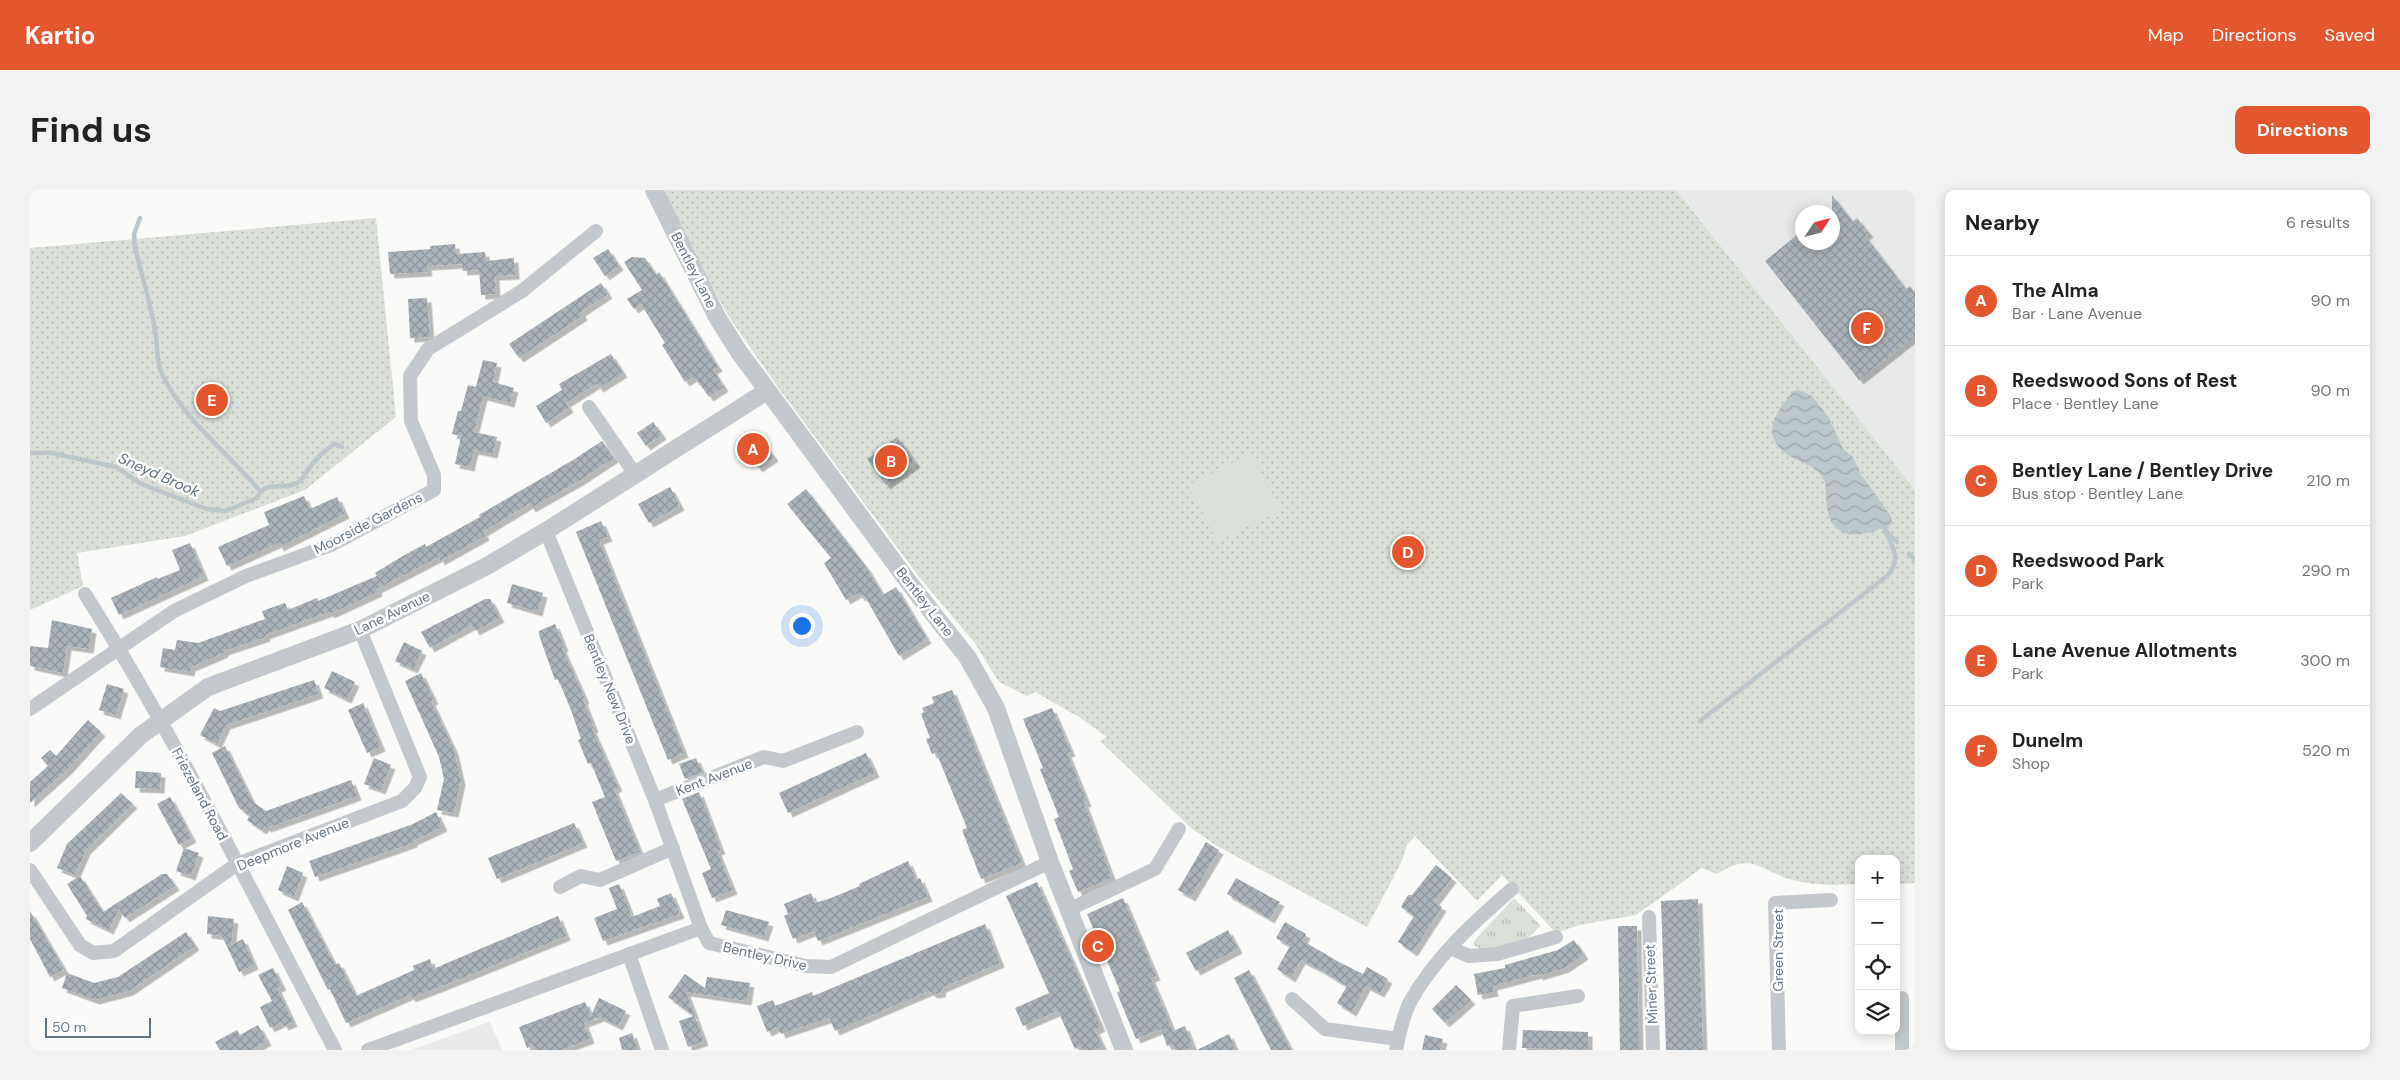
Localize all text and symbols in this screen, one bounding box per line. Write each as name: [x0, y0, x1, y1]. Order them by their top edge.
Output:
text: Kartio: [25, 20, 95, 51]
text: Map: [2148, 23, 2184, 47]
text: Directions: [2212, 23, 2297, 47]
text: Saved: [2325, 23, 2375, 47]
button: Directions: [2235, 106, 2370, 154]
text: Find us: [30, 107, 152, 153]
north arrow: [1795, 205, 1840, 250]
text: Nearby: [1965, 209, 2039, 237]
text: 6 results: [2286, 212, 2350, 233]
street label: Bentley Lane: [667, 229, 721, 311]
text: The Alma: [2012, 278, 2099, 303]
text: A: [1975, 290, 1987, 311]
text: 90 m: [2310, 290, 2350, 311]
text: Bar · Lane Avenue: [2012, 303, 2142, 324]
pin: F: [1851, 309, 1883, 347]
text: Reedswood Sons of Rest: [2012, 368, 2237, 393]
text: B: [1976, 380, 1986, 401]
text: 90 m: [2310, 380, 2350, 401]
pin: E: [196, 381, 228, 419]
text: Place · Bentley Lane: [2012, 393, 2159, 414]
pin: A: [737, 430, 769, 468]
pin: B: [875, 442, 907, 480]
water label: Sneyd Brook: [115, 448, 203, 502]
text: Bentley Lane / Bentley Drive: [2012, 458, 2273, 483]
text: C: [1975, 470, 1987, 491]
text: 210 m: [2306, 470, 2350, 491]
text: Bus stop · Bentley Lane: [2012, 483, 2183, 504]
street label: Moorside Gardens: [311, 488, 425, 558]
pin: D: [1392, 533, 1424, 571]
text: Reedswood Park: [2012, 548, 2165, 573]
text: D: [1975, 560, 1987, 581]
text: 290 m: [2301, 560, 2350, 581]
street label: Bentley Lane: [892, 564, 958, 640]
text: Park: [2012, 573, 2044, 594]
street label: Lane Avenue: [351, 587, 433, 639]
your location: [789, 613, 815, 639]
street label: Bentley New Drive: [580, 631, 640, 747]
text: Lane Avenue Allotments: [2012, 638, 2237, 663]
text: E: [1976, 650, 1986, 671]
text: 300 m: [2300, 650, 2350, 671]
text: Park: [2012, 663, 2044, 684]
text: Dunelm: [2012, 728, 2083, 753]
text: F: [1977, 740, 1985, 761]
text: 520 m: [2302, 740, 2350, 761]
street label: Friezeland Road: [168, 745, 232, 843]
text: Shop: [2012, 753, 2050, 774]
street label: Kent Avenue: [673, 754, 755, 800]
street label: Deepmore Avenue: [234, 813, 352, 875]
map controls: [1855, 855, 1900, 1035]
button: +: [1855, 855, 1900, 900]
button: −: [1855, 900, 1900, 945]
street label: Green Street: [1769, 909, 1787, 991]
pin: C: [1082, 927, 1114, 965]
street label: Bentley Drive: [721, 938, 809, 974]
street label: Miner Street: [1641, 944, 1661, 1024]
button: locate: [1855, 945, 1900, 990]
button: layers: [1855, 990, 1900, 1035]
scale bar: [45, 1015, 151, 1038]
text: 50 m: [52, 1018, 86, 1036]

